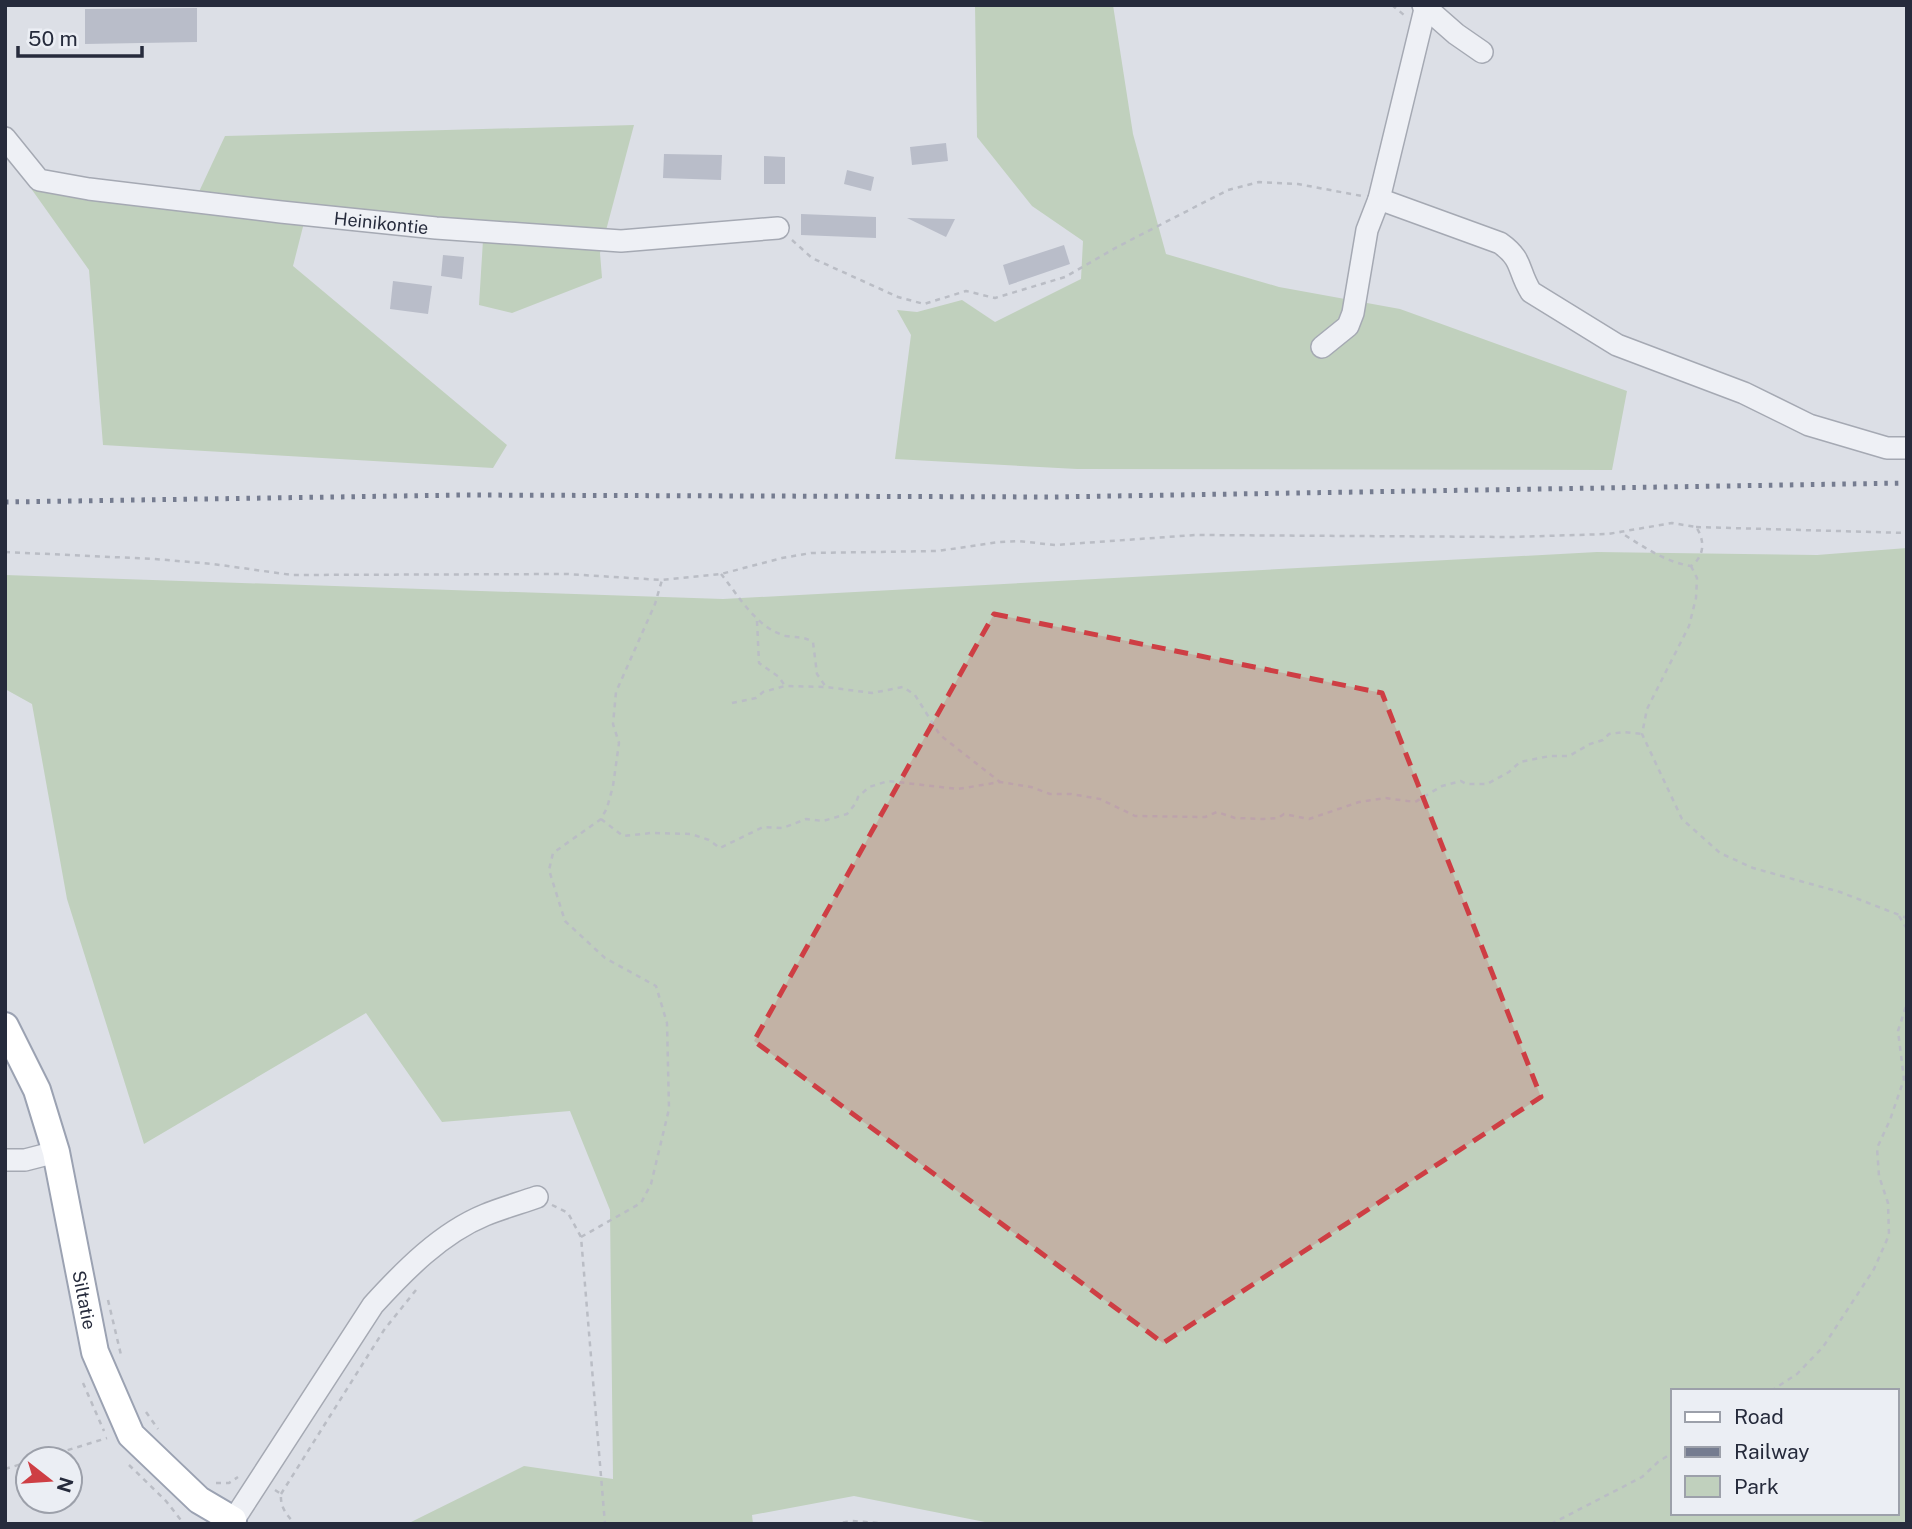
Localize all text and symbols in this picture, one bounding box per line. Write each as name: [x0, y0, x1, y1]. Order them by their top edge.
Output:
scale bar: [18, 14, 142, 58]
text: 50 m: [28, 26, 78, 51]
street label: Heinikontie: [333, 207, 430, 238]
street label: Siltatie: [69, 1269, 101, 1331]
legend: [1671, 1389, 1898, 1515]
text: Road: [1734, 1404, 1784, 1429]
text: Railway: [1734, 1439, 1810, 1464]
north arrow: [14, 1445, 84, 1515]
text: Park: [1734, 1474, 1779, 1499]
text: N: [53, 1475, 78, 1495]

